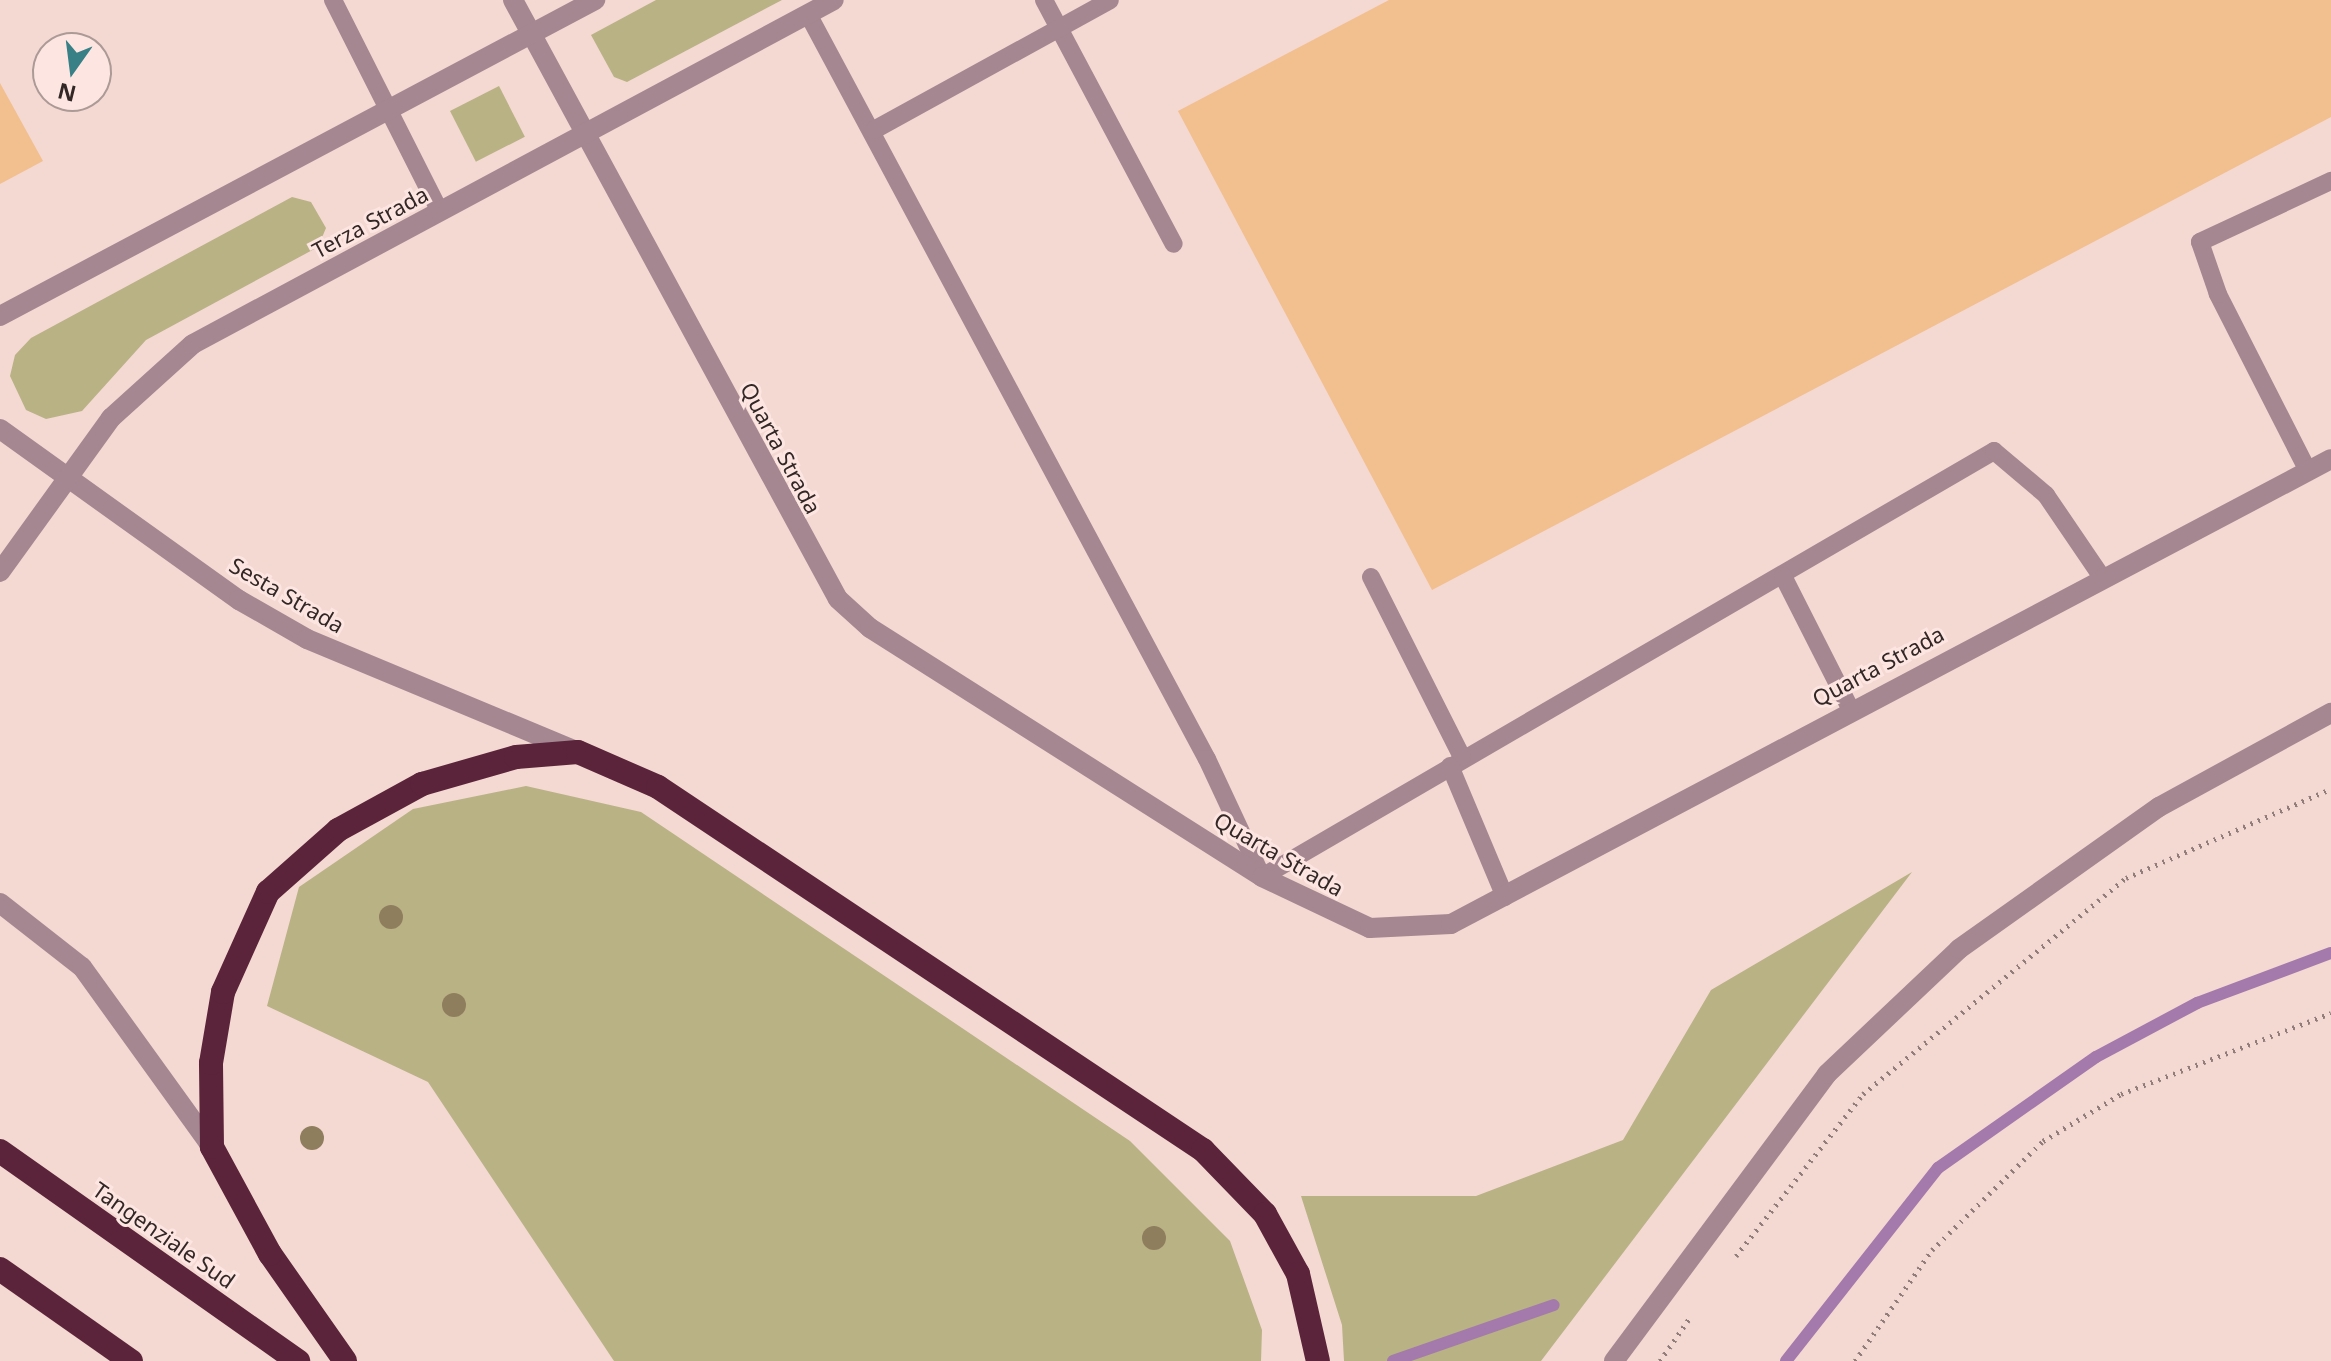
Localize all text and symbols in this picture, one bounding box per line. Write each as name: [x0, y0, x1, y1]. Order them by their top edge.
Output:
north arrow: [32, 32, 112, 112]
text: N: [54, 77, 79, 110]
street label: Terza Strada: [308, 180, 432, 264]
street label: Quarta Strada: [735, 378, 827, 518]
street label: Sesta Strada: [225, 552, 349, 638]
street label: Quarta Strada: [1808, 620, 1948, 712]
street label: Quarta Strada: [1210, 806, 1348, 902]
street label: Tangenziale Sud: [88, 1176, 240, 1294]

